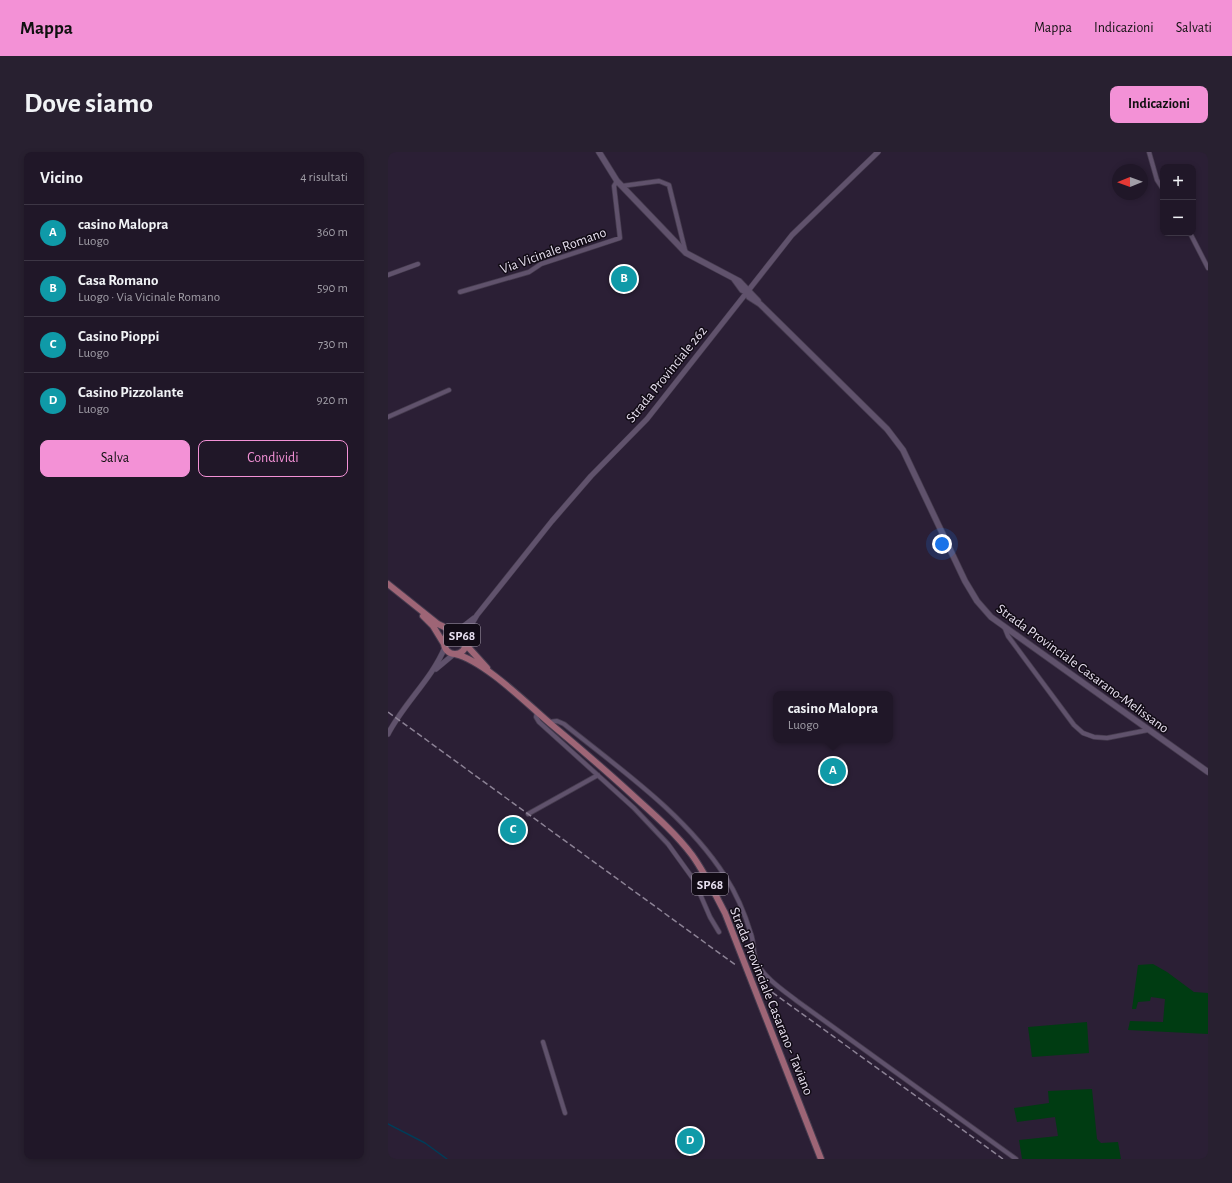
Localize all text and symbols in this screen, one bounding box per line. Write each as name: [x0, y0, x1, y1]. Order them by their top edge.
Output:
text: Mappa: [20, 19, 73, 38]
text: Mappa: [1034, 21, 1072, 35]
text: Indicazioni: [1094, 21, 1154, 35]
text: Salvati: [1176, 21, 1212, 35]
button: Indicazioni: [1110, 86, 1208, 123]
text: Dove siamo: [24, 90, 153, 118]
north arrow: [1112, 164, 1148, 200]
map controls: [1160, 164, 1196, 236]
button: +: [1160, 164, 1196, 200]
text: Vicino: [40, 169, 83, 186]
text: 4 risultati: [300, 171, 348, 184]
button: −: [1160, 200, 1196, 236]
text: casino Malopra: [78, 217, 168, 232]
street label: Via Vicinale Romano: [498, 225, 608, 277]
text: A: [49, 226, 57, 239]
text: 360 m: [317, 226, 348, 239]
text: Luogo: [78, 235, 109, 248]
pin: B: [611, 264, 637, 294]
text: Casa Romano: [78, 273, 158, 288]
text: B: [49, 282, 57, 295]
text: 590 m: [317, 282, 348, 295]
text: Luogo · Via Vicinale Romano: [78, 291, 220, 304]
street label: Strada Provinciale 262: [624, 324, 710, 425]
text: Casino Pioppi: [78, 329, 159, 344]
text: C: [50, 338, 56, 351]
text: 730 m: [318, 338, 348, 351]
text: Luogo: [78, 347, 109, 360]
text: Casino Pizzolante: [78, 385, 184, 400]
text: D: [49, 394, 57, 407]
text: 920 m: [317, 394, 348, 407]
text: Luogo: [78, 403, 109, 416]
button: Salva: [40, 440, 190, 477]
button: Condividi: [198, 440, 348, 477]
your location: [932, 534, 952, 554]
street label: Strada Provinciale Casarano-Melissano: [994, 602, 1171, 736]
road number: SP68: [444, 624, 480, 646]
popup: [773, 691, 893, 743]
text: casino Malopra: [788, 701, 878, 716]
text: Luogo: [788, 719, 819, 732]
pin: A: [820, 756, 846, 786]
pin: C: [500, 815, 526, 845]
road number: SP68: [692, 873, 728, 895]
street label: Strada Provinciale Casarano - Taviano: [727, 905, 815, 1097]
pin: D: [677, 1126, 703, 1156]

